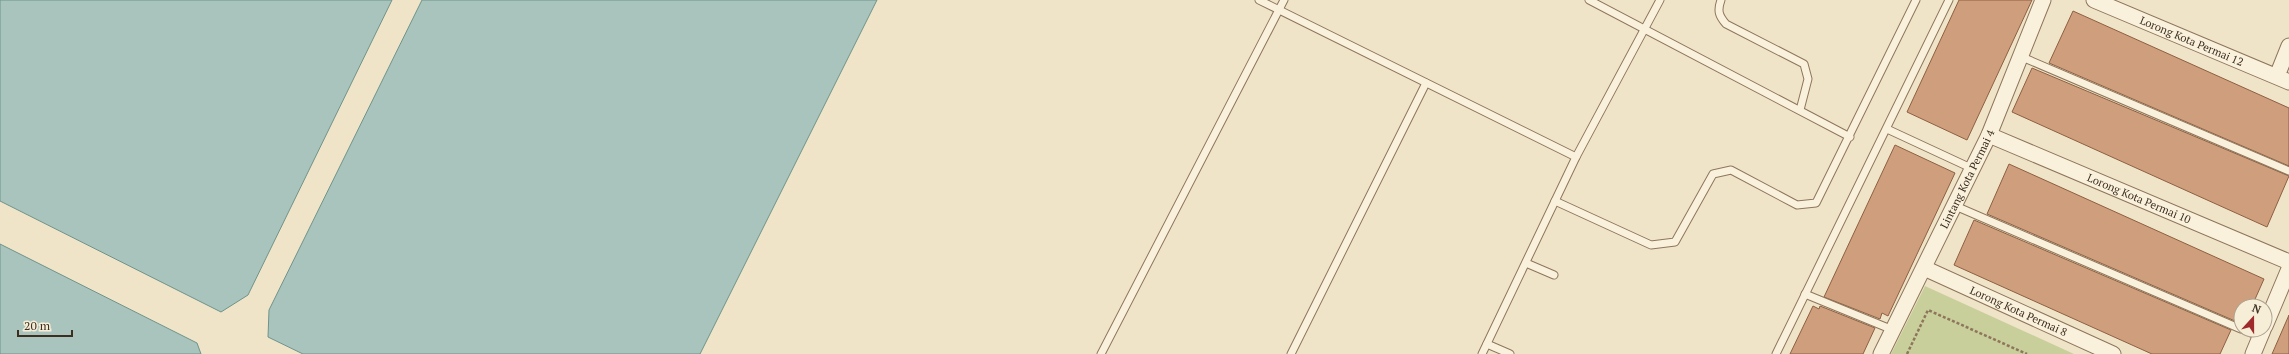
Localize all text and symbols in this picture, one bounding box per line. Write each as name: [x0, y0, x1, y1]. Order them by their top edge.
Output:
street label: Lorong Kota Permai 12: [2138, 13, 2246, 69]
street label: Lintang Kota Permai 4: [1937, 128, 1997, 231]
street label: Lorong Kota Permai 10: [2085, 170, 2193, 227]
street label: Lorong Kota Permai 8: [1968, 283, 2070, 339]
north arrow: [2233, 298, 2273, 338]
text: N: [2250, 301, 2264, 317]
scale bar: [18, 312, 72, 338]
text: 20 m: [24, 318, 51, 333]

